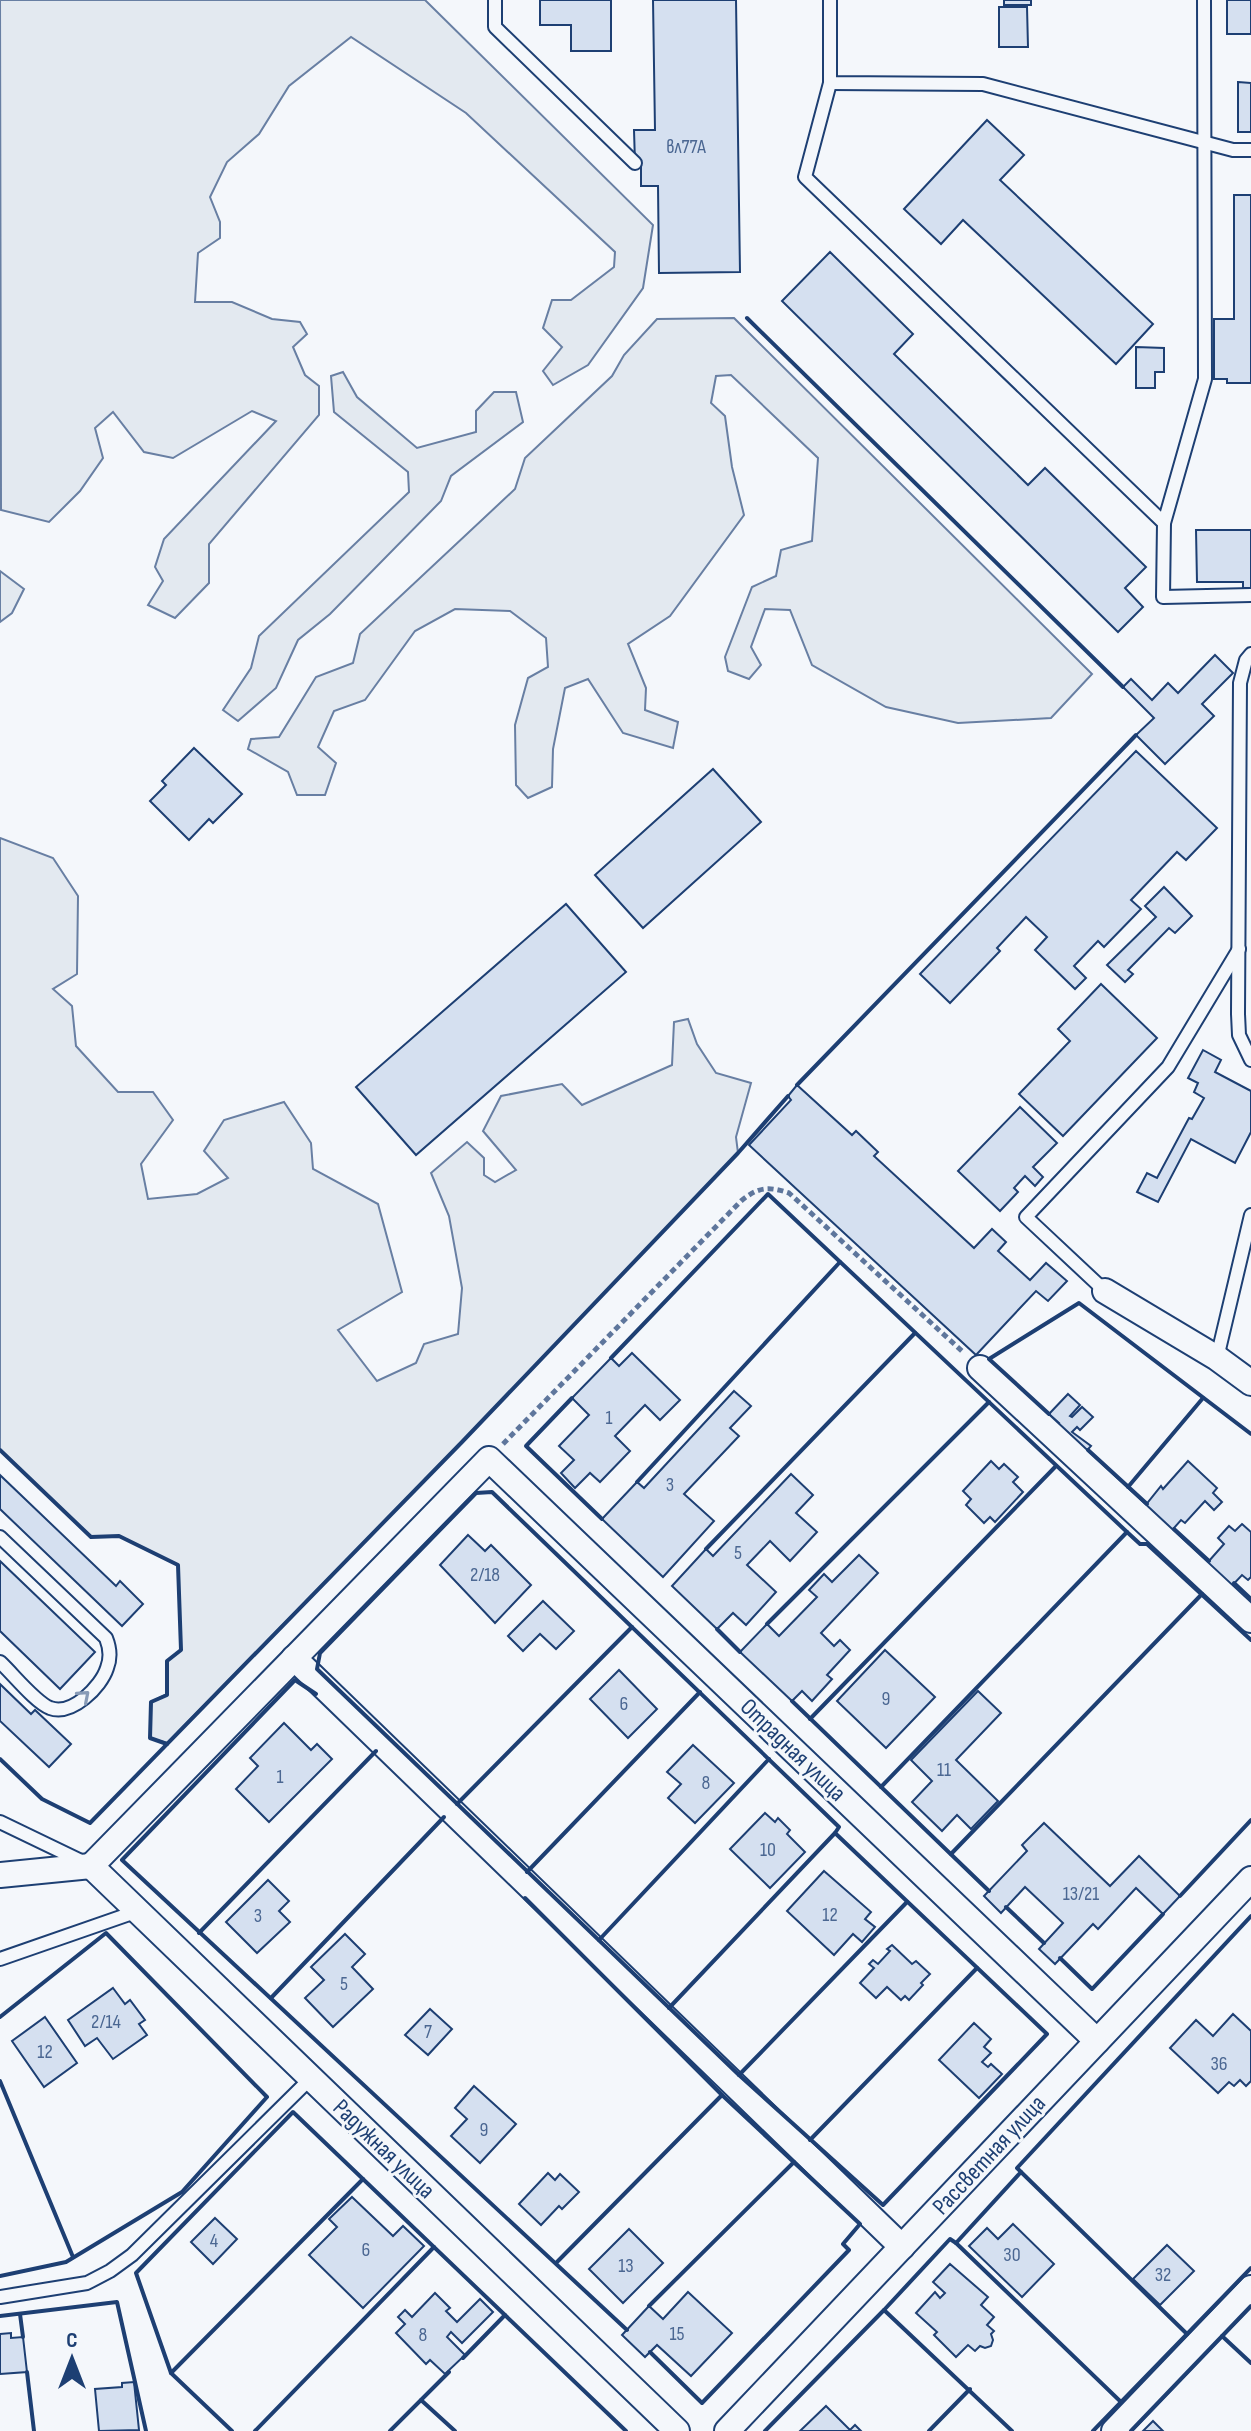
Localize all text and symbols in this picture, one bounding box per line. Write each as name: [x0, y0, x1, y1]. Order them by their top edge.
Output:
house number: вл77А: [666, 135, 706, 159]
house number: 1: [606, 1406, 613, 1430]
house number: 3: [666, 1473, 674, 1497]
house number: 5: [734, 1541, 742, 1565]
house number: 2/18: [470, 1563, 500, 1587]
house number: 9: [882, 1687, 890, 1711]
one-way arrow: [74, 1691, 89, 1706]
house number: 6: [620, 1692, 628, 1716]
street label: Отрадная улица: [734, 1692, 852, 1808]
house number: 11: [937, 1758, 951, 1782]
house number: 1: [277, 1765, 284, 1789]
house number: 8: [702, 1771, 710, 1795]
house number: 10: [760, 1838, 776, 1862]
house number: 13/21: [1063, 1882, 1099, 1906]
house number: 12: [822, 1903, 838, 1927]
house number: 3: [254, 1904, 262, 1928]
house number: 5: [340, 1972, 348, 1996]
house number: 2/14: [91, 2010, 121, 2034]
house number: 7: [424, 2020, 432, 2044]
house number: 12: [37, 2040, 53, 2064]
house number: 36: [1210, 2052, 1228, 2076]
street label: Рассветная улица: [926, 2089, 1052, 2221]
street label: Радужная улица: [327, 2093, 441, 2205]
house number: 9: [480, 2118, 488, 2142]
house number: 4: [210, 2229, 218, 2253]
house number: 6: [362, 2238, 370, 2262]
house number: 30: [1003, 2243, 1021, 2267]
house number: 13: [618, 2254, 634, 2278]
house number: 32: [1155, 2263, 1171, 2287]
north arrow: [32, 2319, 112, 2399]
house number: 15: [669, 2322, 685, 2346]
house number: 8: [419, 2323, 427, 2347]
text: С: [66, 2327, 78, 2354]

